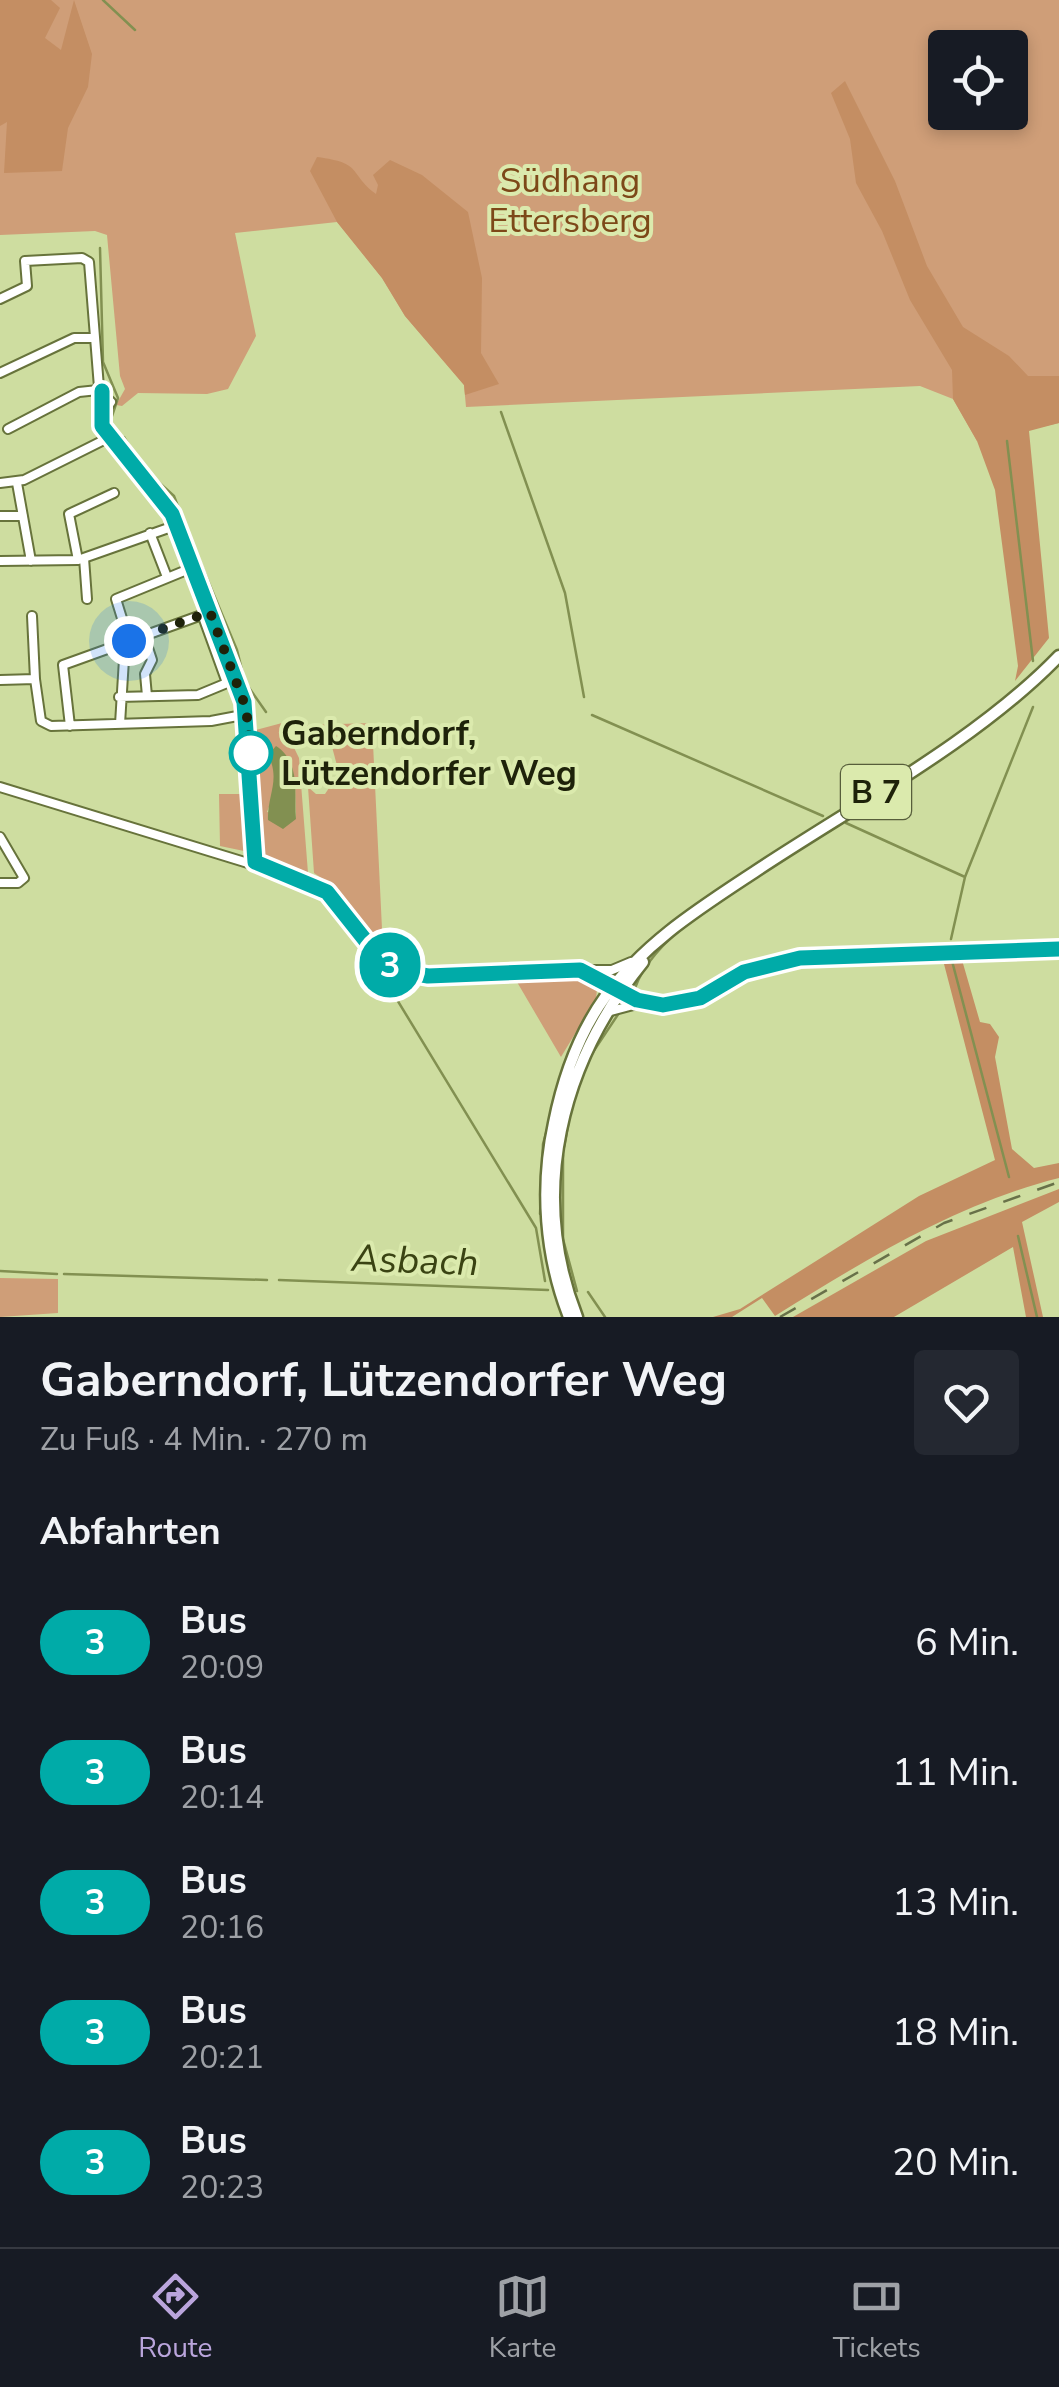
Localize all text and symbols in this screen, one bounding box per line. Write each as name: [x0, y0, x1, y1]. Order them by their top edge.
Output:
map controls: [928, 30, 1028, 130]
button: locate: [928, 30, 1028, 130]
park label: Südhang Ettersberg: [488, 157, 652, 244]
your location: [104, 616, 154, 666]
place label: Gaberndorf, Lützendorfer Weg: [281, 710, 577, 797]
marker: Gaberndorf, Lützendorfer Weg: [230, 732, 272, 774]
road number: B 7: [841, 765, 911, 819]
line badge: 3: [358, 932, 422, 998]
text: 3: [379, 942, 401, 989]
water label: Asbach: [350, 1233, 479, 1288]
text: Gaberndorf, Lützendorfer Weg: [40, 1347, 727, 1413]
button: heart: [914, 1350, 1019, 1455]
text: Zu Fuß · 4 Min. · 270 m: [40, 1418, 368, 1461]
text: Abfahrten: [40, 1506, 221, 1557]
text: Bus: [180, 1595, 247, 1646]
text: 6 Min.: [915, 1617, 1019, 1668]
text: 3: [84, 1619, 106, 1666]
text: 20:09: [180, 1646, 264, 1689]
text: Bus: [180, 1725, 247, 1776]
text: 11 Min.: [892, 1747, 1019, 1798]
text: 3: [84, 1749, 106, 1796]
text: 20:14: [180, 1776, 264, 1819]
text: Bus: [180, 1855, 247, 1906]
text: 13 Min.: [892, 1877, 1019, 1928]
text: 3: [84, 1879, 106, 1926]
text: 20:16: [180, 1906, 264, 1949]
text: Bus: [180, 1985, 247, 2036]
text: 18 Min.: [892, 2007, 1019, 2058]
text: 3: [84, 2009, 106, 2056]
text: 20:21: [180, 2036, 264, 2079]
text: Bus: [180, 2115, 247, 2166]
text: 20 Min.: [892, 2137, 1019, 2188]
text: 3: [84, 2139, 106, 2186]
text: 20:23: [180, 2166, 264, 2209]
tab: Route: [138, 2269, 212, 2367]
tab: Karte: [489, 2269, 556, 2367]
tab: Tickets: [833, 2269, 921, 2367]

